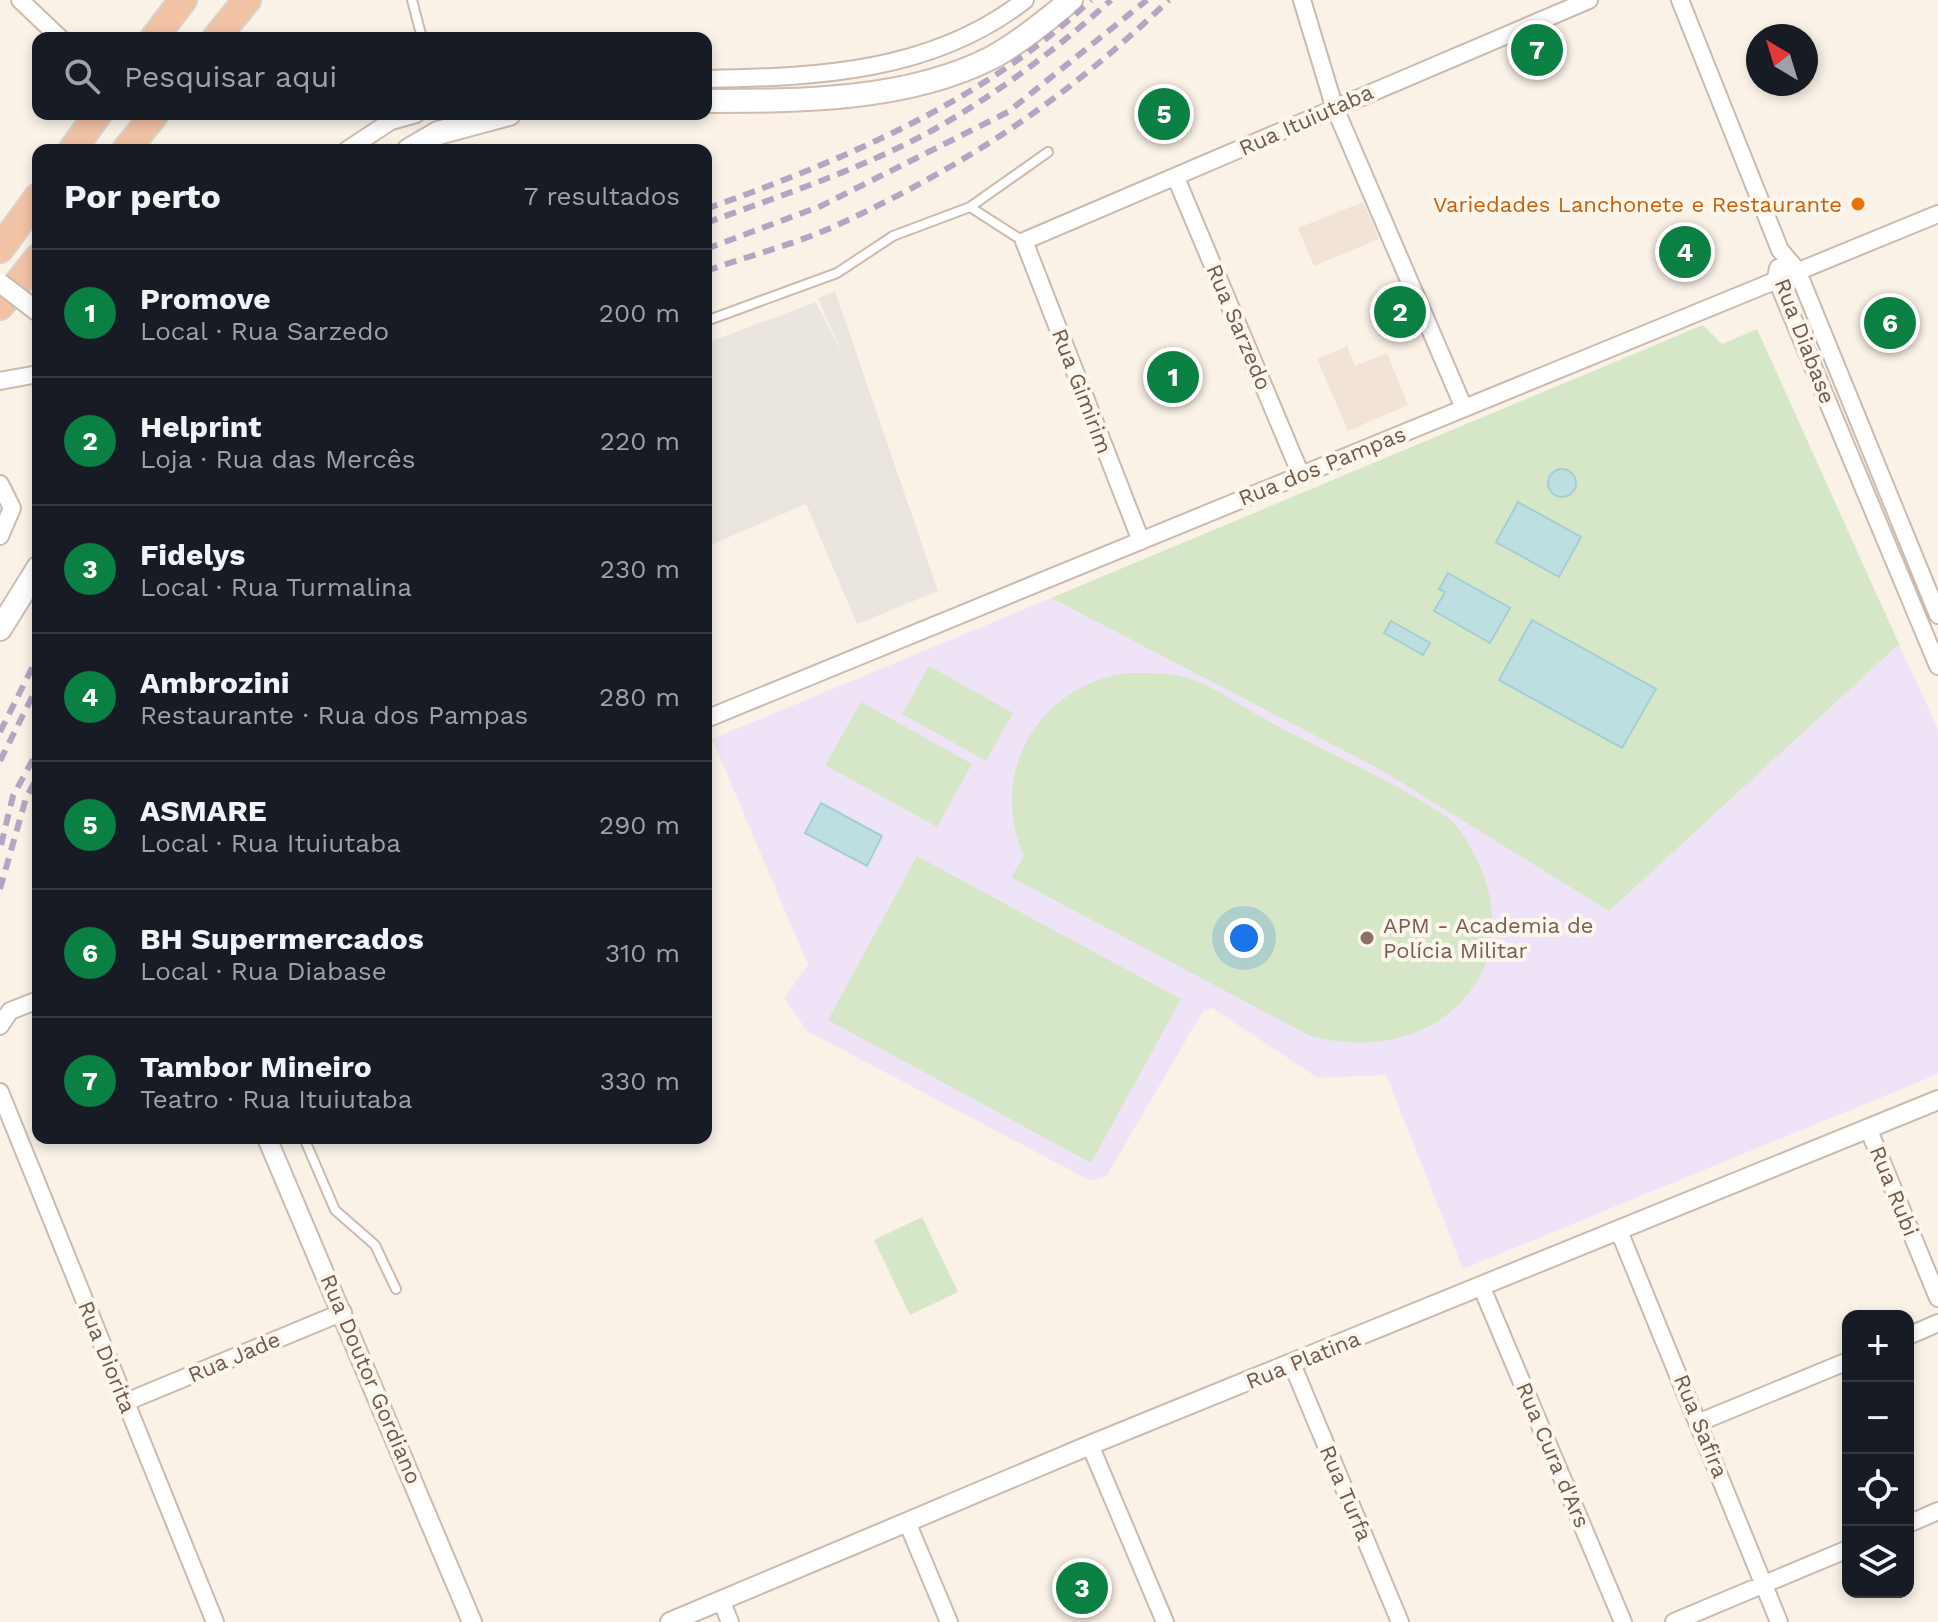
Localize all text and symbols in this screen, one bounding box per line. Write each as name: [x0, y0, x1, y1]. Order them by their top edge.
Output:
pin: 7: [1511, 20, 1563, 80]
north arrow: [1746, 24, 1818, 96]
search box: [32, 32, 712, 120]
icon: search: [60, 54, 104, 98]
text: Pesquisar aqui: [124, 59, 337, 94]
street label: Rua Ituiutaba: [1235, 79, 1377, 161]
pin: 5: [1138, 84, 1190, 144]
text: Por perto: [64, 176, 221, 216]
text: 7 resultados: [524, 181, 680, 211]
place label: Variedades Lanchonete e Restaurante: [1433, 192, 1842, 217]
marker: Variedades Lanchonete e Restaurante: [1849, 195, 1867, 213]
pin: 4: [1659, 222, 1711, 282]
street label: Rua Sarzedo: [1201, 260, 1277, 394]
street label: Rua Diabase: [1770, 275, 1840, 407]
text: Promove: [140, 281, 271, 316]
pin: 2: [1374, 282, 1426, 342]
pin: 6: [1864, 293, 1916, 353]
text: 1: [84, 298, 96, 328]
text: 200 m: [599, 298, 680, 328]
text: Local · Rua Sarzedo: [140, 316, 389, 346]
street label: Rua Gimirim: [1047, 325, 1117, 457]
pin: 1: [1147, 347, 1199, 407]
text: Helprint: [140, 409, 261, 444]
street label: Rua dos Pampas: [1235, 421, 1409, 511]
text: 2: [82, 426, 98, 456]
text: 220 m: [600, 426, 680, 456]
text: Loja · Rua das Mercês: [140, 444, 415, 474]
text: Fidelys: [140, 537, 245, 572]
text: 3: [82, 554, 98, 584]
text: 230 m: [600, 554, 680, 584]
text: Local · Rua Turmalina: [140, 572, 412, 602]
text: Ambrozini: [140, 665, 289, 700]
text: 4: [82, 682, 98, 712]
text: 280 m: [599, 682, 680, 712]
text: Restaurante · Rua dos Pampas: [140, 700, 528, 730]
text: ASMARE: [140, 793, 267, 828]
text: 5: [82, 810, 98, 840]
text: 290 m: [599, 810, 680, 840]
text: Local · Rua Ituiutaba: [140, 828, 401, 858]
place label: APM - Academia de Polícia Militar: [1383, 913, 1593, 963]
your location: [1224, 918, 1264, 958]
text: BH Supermercados: [140, 921, 424, 956]
marker: APM - Academia de Polícia Militar: [1358, 929, 1376, 947]
text: 6: [82, 938, 98, 968]
text: 310 m: [605, 938, 680, 968]
text: Local · Rua Diabase: [140, 956, 387, 986]
text: Tambor Mineiro: [140, 1049, 372, 1084]
text: 7: [82, 1066, 98, 1096]
text: 330 m: [600, 1066, 680, 1096]
text: Teatro · Rua Ituiutaba: [140, 1084, 413, 1114]
street label: Rua Rubi: [1865, 1142, 1923, 1240]
street label: Rua Doutor Gordiano: [316, 1271, 426, 1487]
street label: Rua Diorita: [73, 1297, 141, 1417]
map controls: [1842, 1310, 1914, 1598]
button: +: [1842, 1310, 1914, 1382]
street label: Rua Jade: [184, 1326, 284, 1388]
street label: Rua Platina: [1242, 1326, 1364, 1394]
street label: Rua Safira: [1669, 1371, 1733, 1481]
street label: Rua Cura d'Ars: [1511, 1379, 1595, 1531]
button: −: [1842, 1382, 1914, 1454]
street label: Rua Turfa: [1315, 1441, 1377, 1545]
button: locate: [1842, 1454, 1914, 1526]
button: layers: [1842, 1526, 1914, 1598]
pin: 3: [1056, 1558, 1108, 1618]

